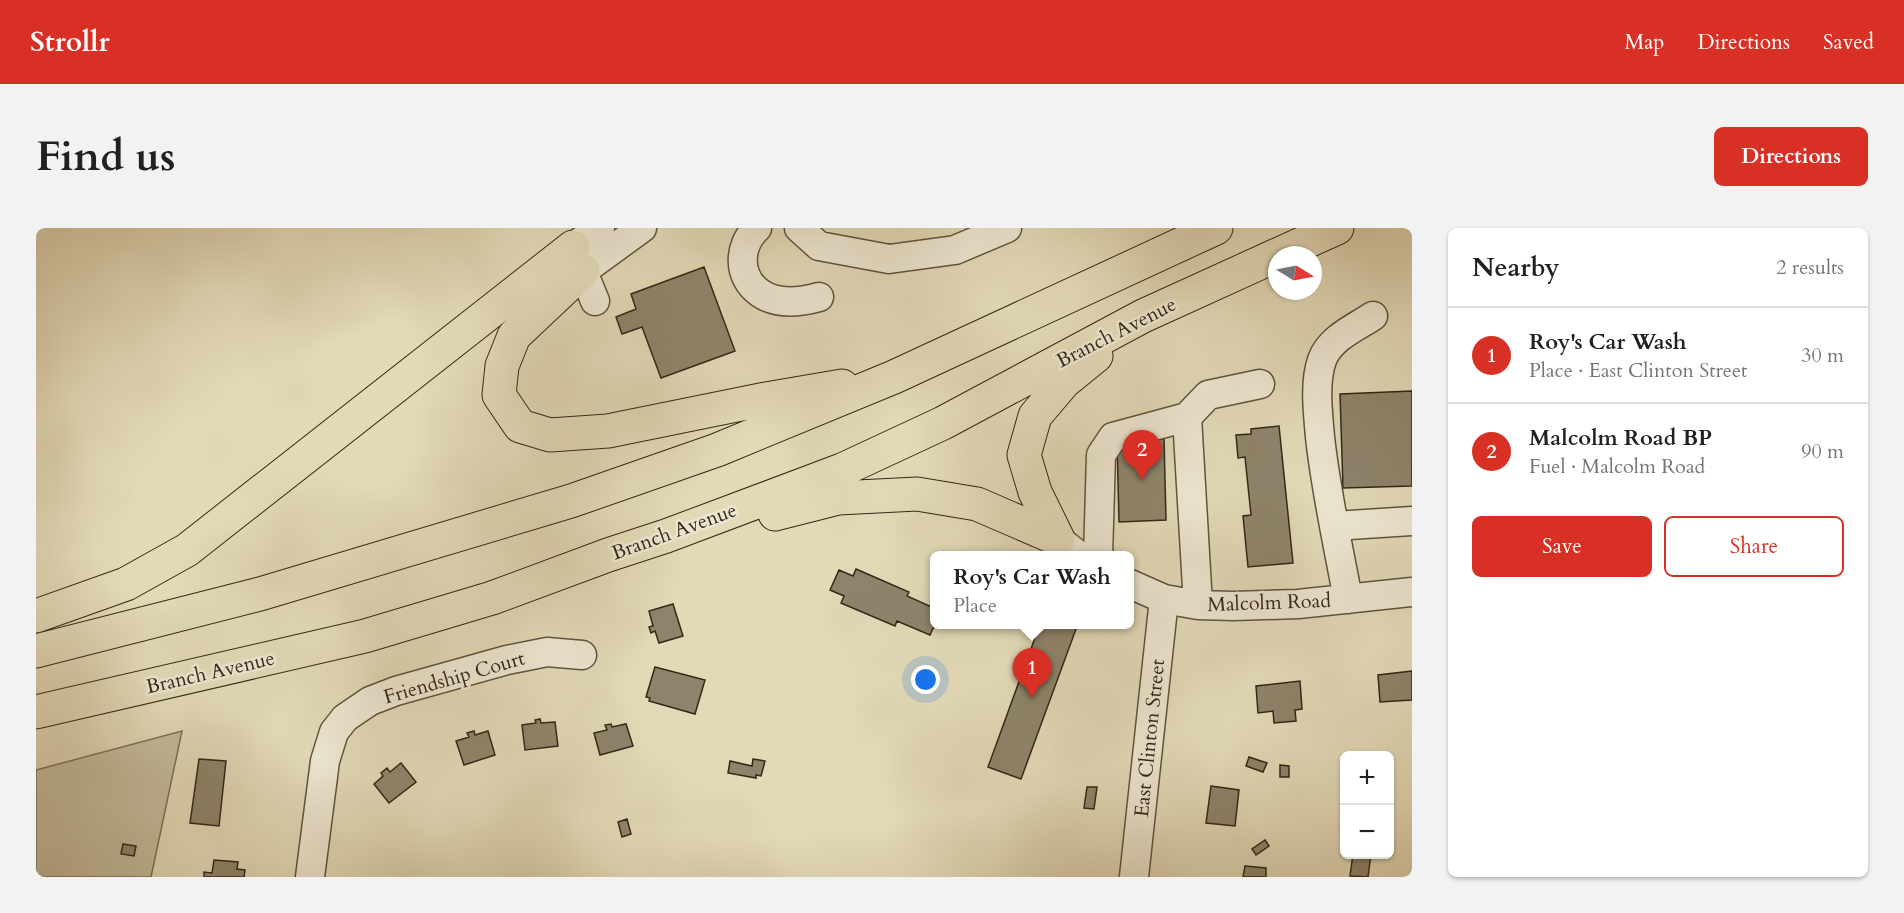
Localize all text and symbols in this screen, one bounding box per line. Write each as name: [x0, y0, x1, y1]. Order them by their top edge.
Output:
text: Strollr: [30, 23, 110, 61]
text: Map: [1624, 28, 1664, 57]
text: Directions: [1697, 28, 1790, 57]
text: Saved: [1823, 28, 1874, 57]
button: Directions: [1714, 127, 1868, 186]
text: Find us: [36, 128, 176, 185]
north arrow: [1268, 246, 1322, 300]
text: Nearby: [1472, 250, 1560, 285]
text: 2 results: [1776, 254, 1844, 281]
street label: Branch Avenue: [1052, 291, 1181, 374]
text: Roy's Car Wash: [1529, 327, 1687, 357]
text: 1: [1486, 342, 1497, 369]
text: 30 m: [1801, 342, 1844, 369]
text: Place · East Clinton Street: [1529, 357, 1747, 384]
text: Malcolm Road BP: [1529, 423, 1712, 453]
pin: 2: [1122, 430, 1162, 480]
text: 2: [1486, 438, 1497, 465]
text: 90 m: [1801, 438, 1844, 465]
text: Fuel · Malcolm Road: [1529, 453, 1705, 480]
street label: Branch Avenue: [608, 496, 740, 567]
button: Save: [1472, 516, 1652, 577]
button: Share: [1664, 516, 1844, 577]
popup: [930, 551, 1134, 629]
text: Roy's Car Wash: [953, 562, 1111, 592]
street label: Malcolm Road: [1207, 587, 1332, 618]
text: Place: [953, 592, 997, 619]
street label: Friendship Court: [381, 644, 528, 710]
street label: Branch Avenue: [143, 645, 277, 700]
pin: 1: [1012, 648, 1052, 698]
street label: East Clinton Street: [1128, 657, 1171, 818]
your location: [911, 665, 940, 694]
map controls: [1340, 751, 1394, 859]
button: +: [1340, 751, 1394, 805]
button: −: [1340, 805, 1394, 859]

